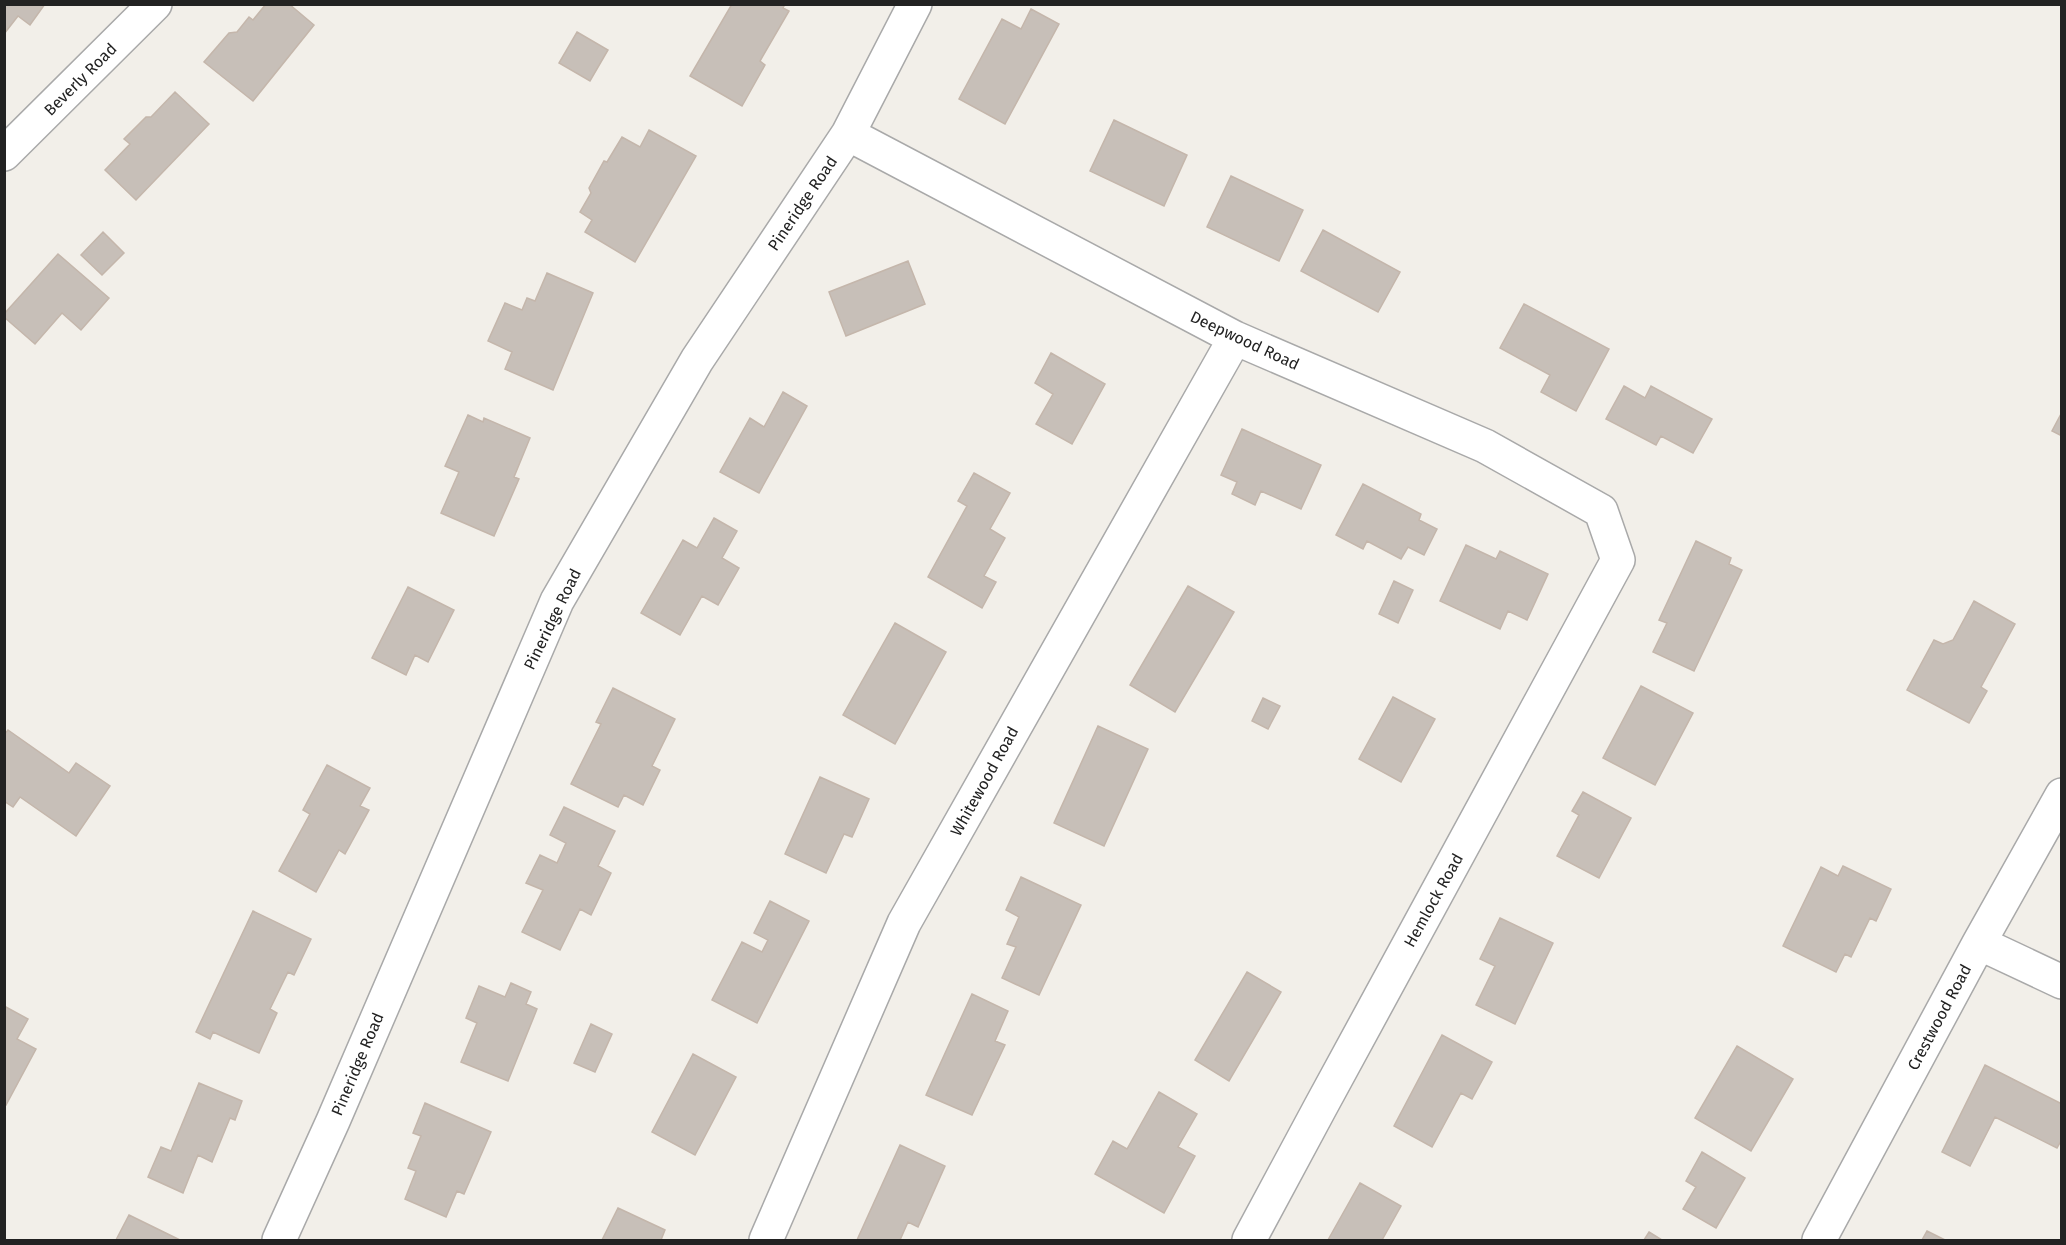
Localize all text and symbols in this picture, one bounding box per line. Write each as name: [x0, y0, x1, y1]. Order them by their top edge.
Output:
street label: Beverly Road: [40, 39, 121, 120]
street label: Pineridge Road: [764, 152, 841, 254]
street label: Deepwood Road: [1187, 307, 1302, 374]
street label: Pineridge Road: [520, 566, 585, 673]
street label: Whitewood Road: [946, 723, 1022, 839]
street label: Hemlock Road: [1400, 850, 1467, 950]
street label: Crestwood Road: [1904, 961, 1975, 1073]
street label: Pineridge Road: [327, 1010, 388, 1119]

